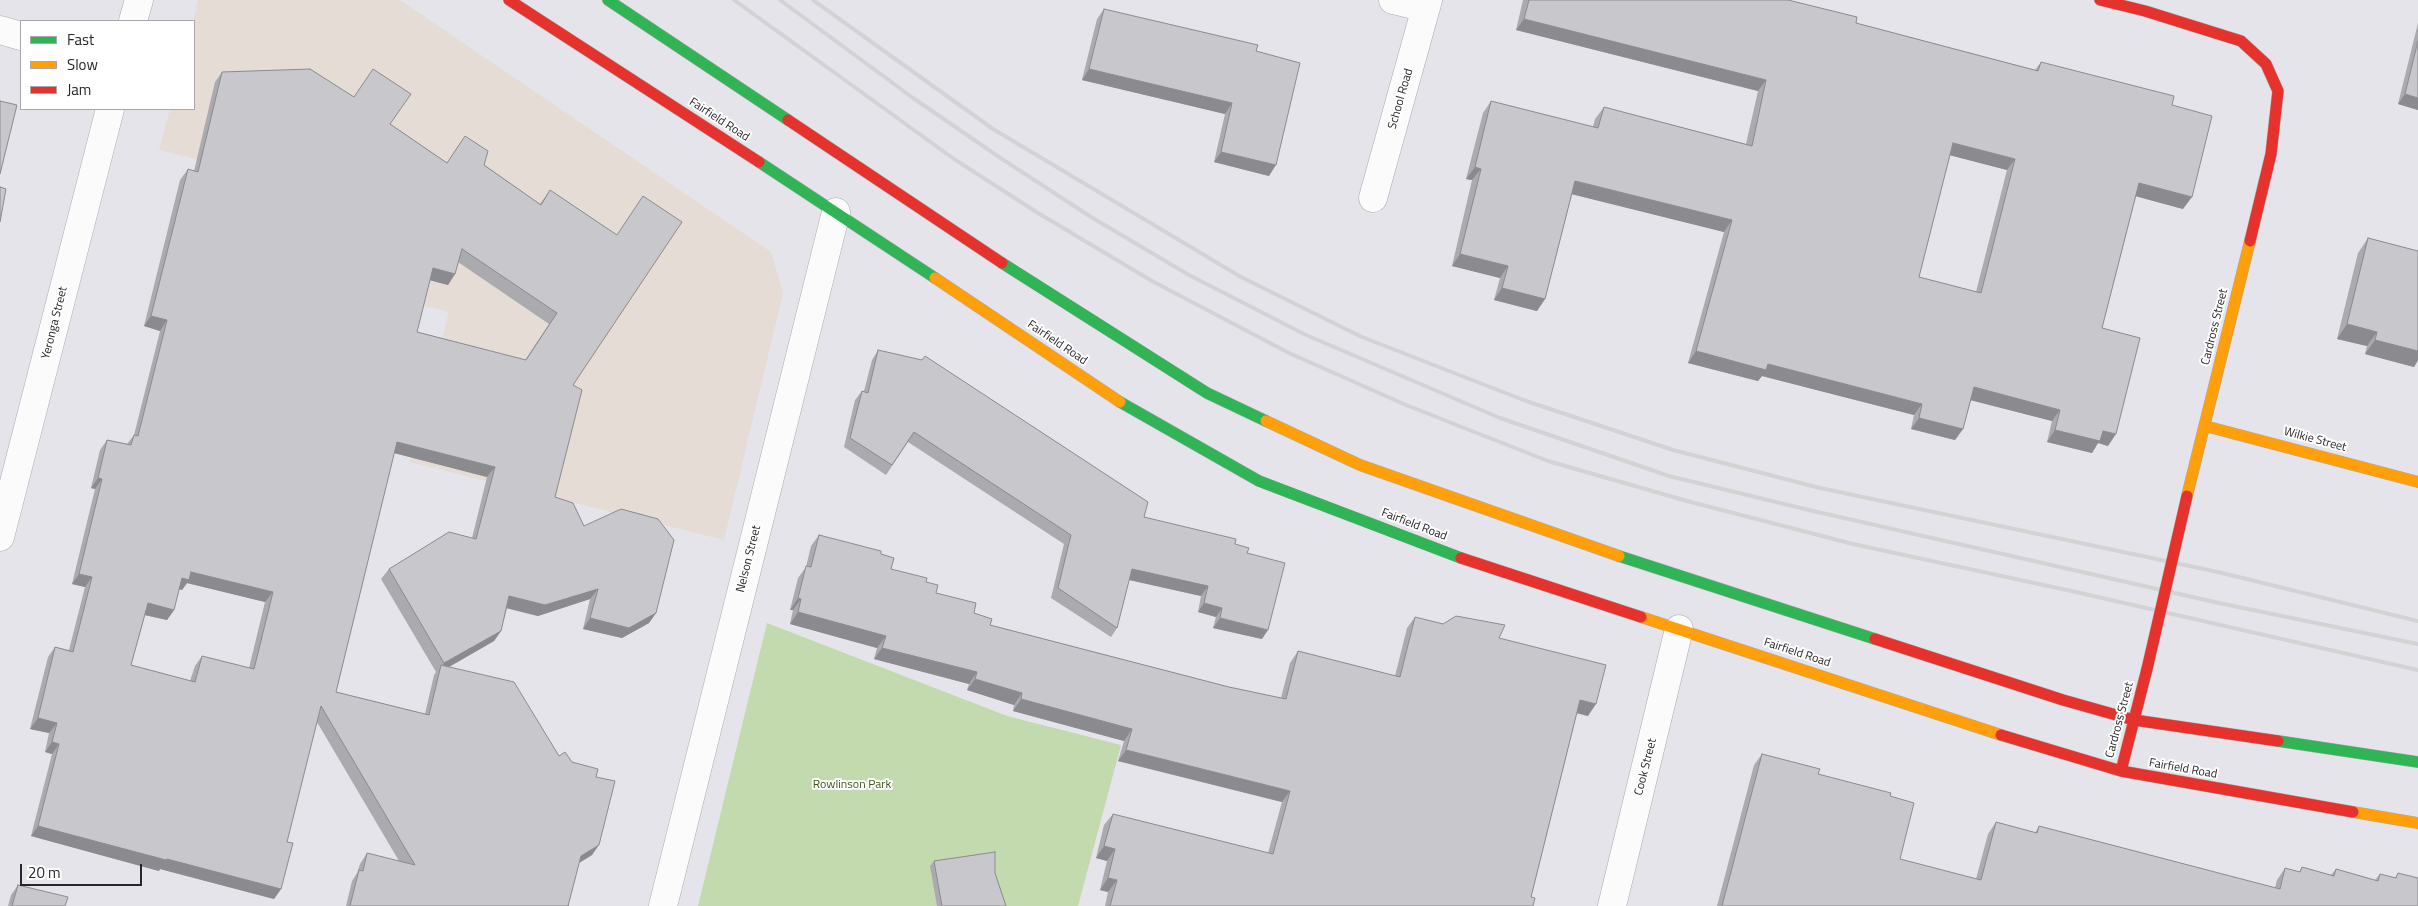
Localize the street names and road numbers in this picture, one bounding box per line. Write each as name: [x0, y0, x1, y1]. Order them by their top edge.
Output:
street label: School Road: [1386, 67, 1416, 131]
street label: Fairfield Road: [686, 95, 752, 145]
street label: Yeronga Street: [39, 285, 71, 361]
street label: Cardross Street: [2199, 287, 2231, 367]
street label: Fairfield Road: [1024, 318, 1090, 368]
street label: Wilkie Street: [2282, 425, 2348, 455]
street label: Fairfield Road: [1379, 506, 1449, 544]
street label: Nelson Street: [734, 524, 764, 594]
street label: Fairfield Road: [1762, 635, 1832, 671]
street label: Cardross Street: [2103, 680, 2137, 760]
street label: Cook Street: [1632, 737, 1660, 797]
street label: Fairfield Road: [2148, 756, 2218, 782]

